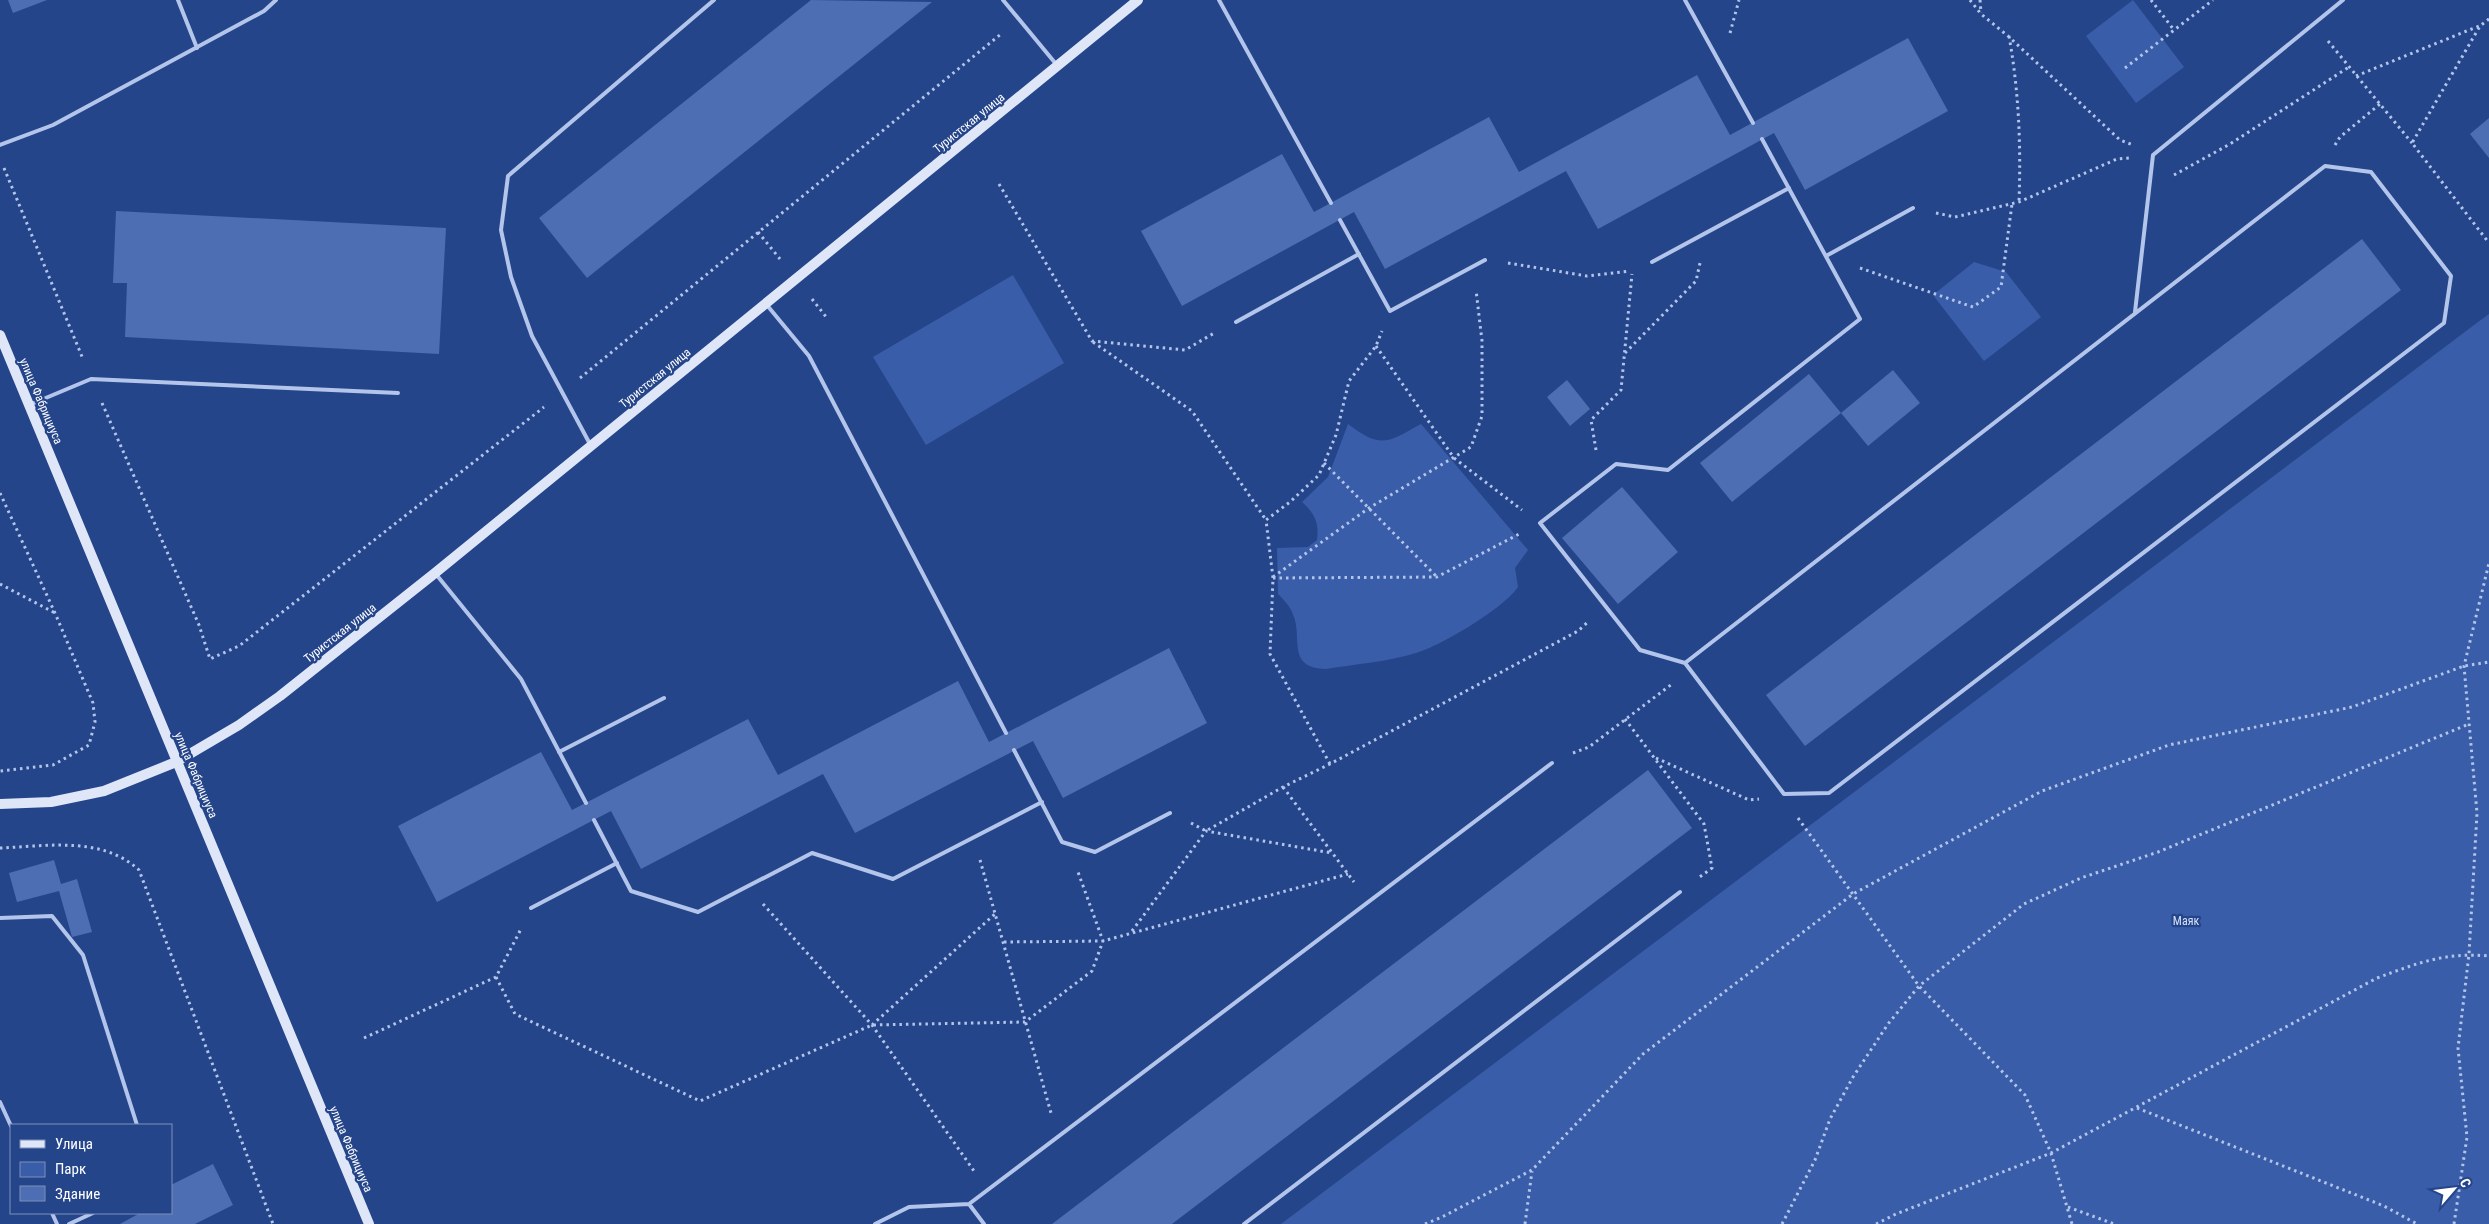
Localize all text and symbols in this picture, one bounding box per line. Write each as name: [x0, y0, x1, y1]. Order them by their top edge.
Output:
street label: Туристская улица: [931, 90, 1008, 156]
street label: Туристская улица: [617, 345, 694, 411]
street label: улица Фабрициуса: [17, 356, 66, 446]
street label: Туристская улица: [301, 600, 379, 666]
street label: улица Фабрициуса: [172, 730, 221, 820]
park label: Маяк: [2173, 914, 2199, 928]
street label: улица Фабрициуса: [327, 1104, 376, 1194]
legend: [10, 1124, 172, 1214]
text: Улица: [55, 1135, 93, 1153]
text: Парк: [55, 1160, 86, 1178]
north arrow: [2429, 1164, 2479, 1214]
text: С: [2457, 1176, 2474, 1190]
text: Здание: [55, 1185, 100, 1203]

